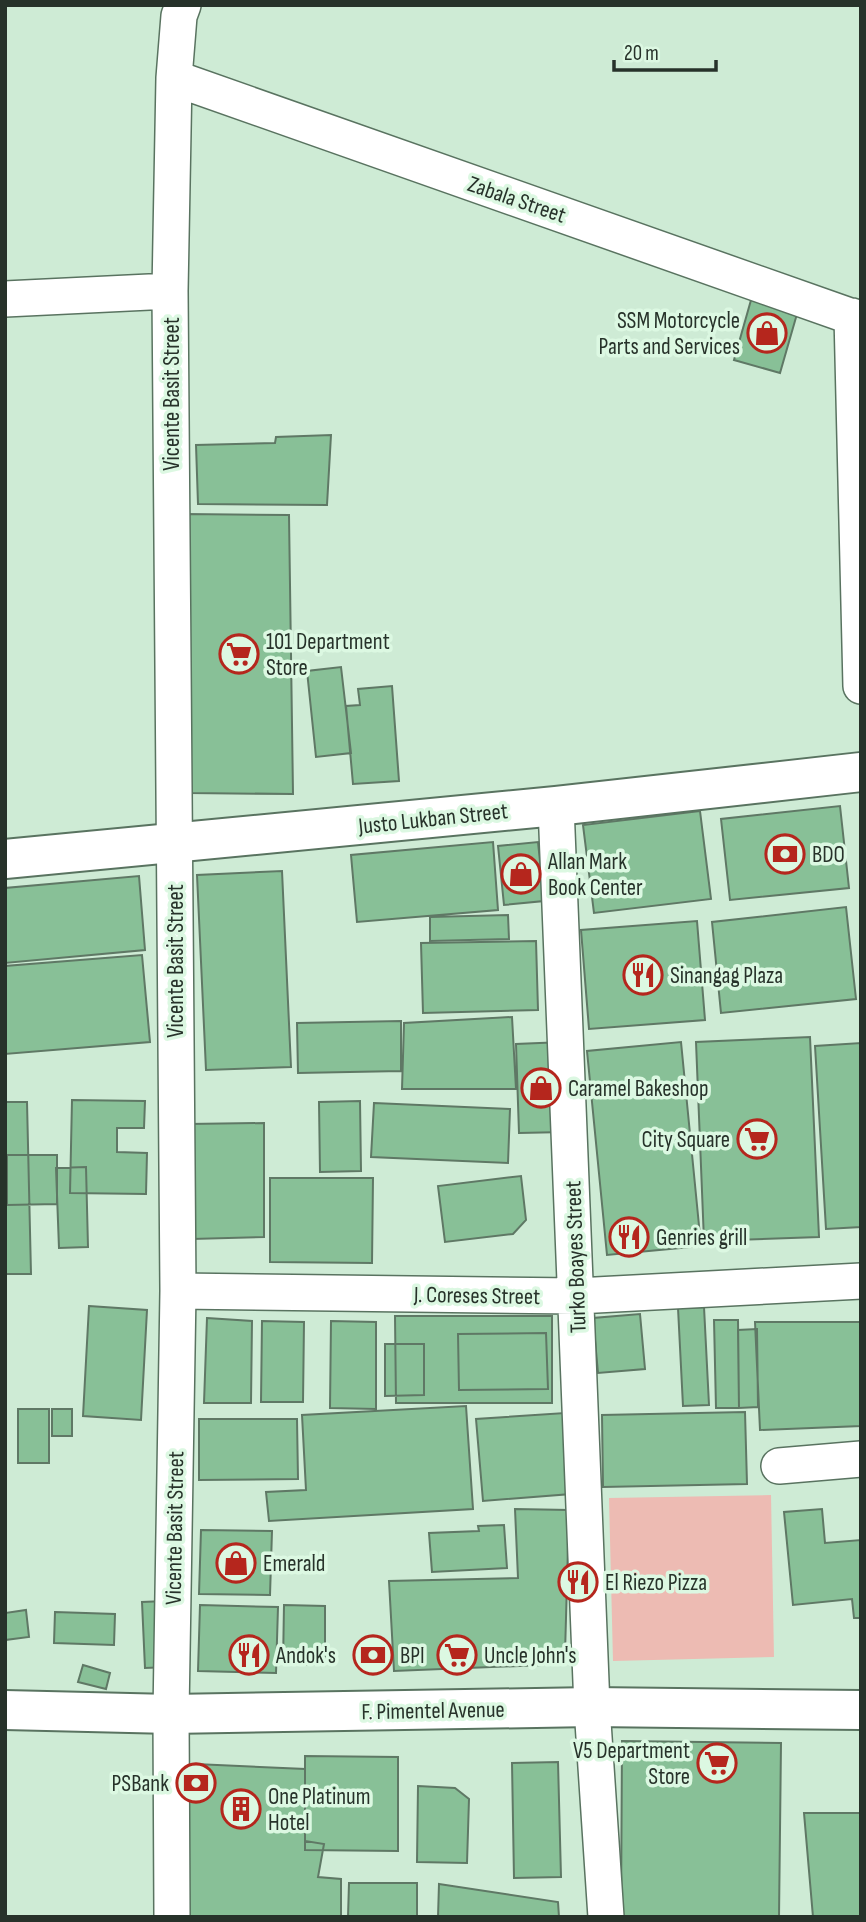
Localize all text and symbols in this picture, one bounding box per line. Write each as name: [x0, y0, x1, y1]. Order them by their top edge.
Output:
scale bar: [614, 28, 716, 72]
text: 20 m: [624, 41, 659, 66]
street label: Zabala Street: [464, 170, 569, 230]
place label: SSM Motorcycle Parts and Services: [598, 307, 740, 361]
shop icon: SSM Motorcycle Parts and Services: [746, 312, 788, 354]
street label: Vicente Basit Street: [158, 317, 186, 471]
place label: 101 Department Store: [266, 628, 390, 682]
supermarket icon: 101 Department Store: [218, 633, 260, 675]
street label: Justo Lukban Street: [356, 797, 509, 841]
bank icon: BDO: [764, 833, 806, 875]
place label: BDO: [812, 841, 845, 869]
place label: Allan Mark Book Center: [547, 848, 643, 902]
shop icon: Allan Mark Book Center: [500, 853, 542, 895]
street label: Vicente Basit Street: [162, 884, 190, 1038]
restaurant icon: Sinangag Plaza: [622, 954, 664, 996]
place label: Sinangag Plaza: [670, 962, 783, 990]
shop icon: Caramel Bakeshop: [520, 1067, 562, 1109]
place label: Caramel Bakeshop: [568, 1075, 709, 1103]
supermarket icon: City Square: [736, 1118, 778, 1160]
place label: City Square: [642, 1126, 730, 1154]
street label: Turko Boayes Street: [559, 1180, 593, 1334]
restaurant icon: Genries grill: [608, 1216, 650, 1258]
place label: Genries grill: [656, 1224, 747, 1252]
street label: J. Coreses Street: [413, 1281, 540, 1311]
street label: Vicente Basit Street: [160, 1451, 190, 1605]
shop icon: Emerald: [215, 1542, 257, 1584]
place label: Emerald: [263, 1550, 325, 1578]
restaurant icon: El Riezo Pizza: [557, 1561, 599, 1603]
place label: El Riezo Pizza: [605, 1569, 707, 1597]
restaurant icon: Andok's: [228, 1634, 270, 1676]
bank icon: BPI: [352, 1634, 394, 1676]
supermarket icon: Uncle John's: [436, 1634, 478, 1676]
place label: Andok's: [275, 1642, 336, 1670]
place label: BPI: [400, 1642, 425, 1670]
place label: Uncle John's: [484, 1642, 577, 1670]
street label: F. Pimentel Avenue: [361, 1696, 505, 1726]
place label: V5 Department Store: [573, 1737, 690, 1791]
supermarket icon: V5 Department Store: [696, 1742, 738, 1784]
bank icon: PSBank: [175, 1762, 217, 1804]
place label: PSBank: [112, 1770, 169, 1798]
place label: One Platinum Hotel: [268, 1783, 370, 1837]
building icon: One Platinum Hotel: [220, 1788, 262, 1830]

